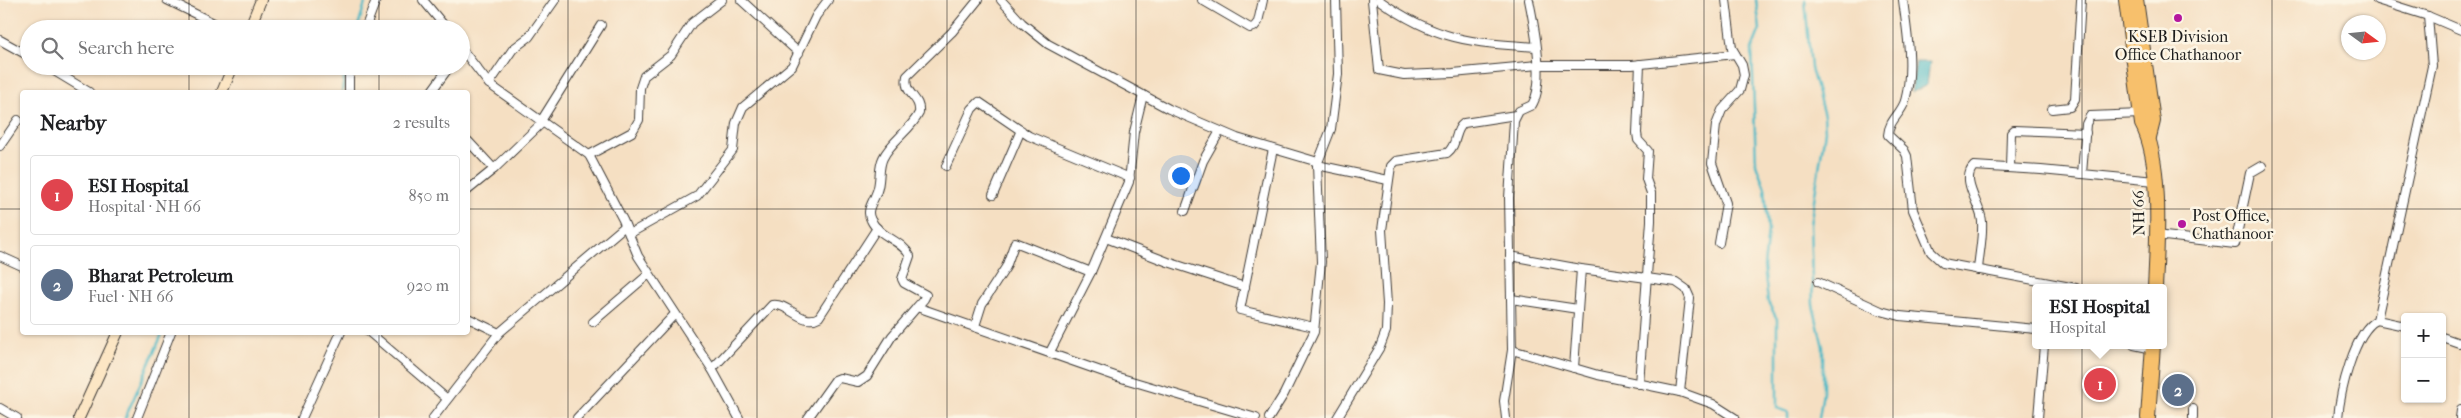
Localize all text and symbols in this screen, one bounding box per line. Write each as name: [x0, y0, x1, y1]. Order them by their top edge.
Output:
marker: KSEB Division Office Chathanoor: [2172, 12, 2184, 24]
north arrow: [2341, 15, 2386, 60]
search box: [20, 20, 470, 75]
place label: KSEB Division Office Chathanoor: [2115, 27, 2241, 64]
icon: search: [38, 34, 66, 62]
text: Search here: [78, 37, 174, 59]
text: Nearby: [40, 111, 106, 135]
text: 2 results: [393, 113, 450, 132]
your location: [1168, 163, 1194, 189]
text: ESI Hospital: [88, 175, 189, 197]
text: 1: [54, 186, 60, 205]
text: 850 m: [409, 186, 449, 205]
street label: NH 66: [2129, 190, 2148, 236]
text: Hospital · NH 66: [88, 197, 201, 216]
place label: Post Office, Chathanoor: [2192, 206, 2274, 243]
marker: Post Office, Chathanoor: [2176, 218, 2188, 230]
text: Bharat Petroleum: [88, 265, 233, 287]
text: 2: [53, 276, 61, 295]
text: 920 m: [407, 276, 449, 295]
popup: [2032, 284, 2167, 349]
text: Fuel · NH 66: [88, 287, 173, 306]
text: ESI Hospital: [2049, 296, 2150, 318]
map controls: [2401, 313, 2446, 403]
button: +: [2401, 313, 2446, 358]
text: Hospital: [2049, 318, 2106, 337]
button: −: [2401, 358, 2446, 403]
pin: 1: [2084, 365, 2116, 403]
pin: 2: [2162, 371, 2194, 409]

